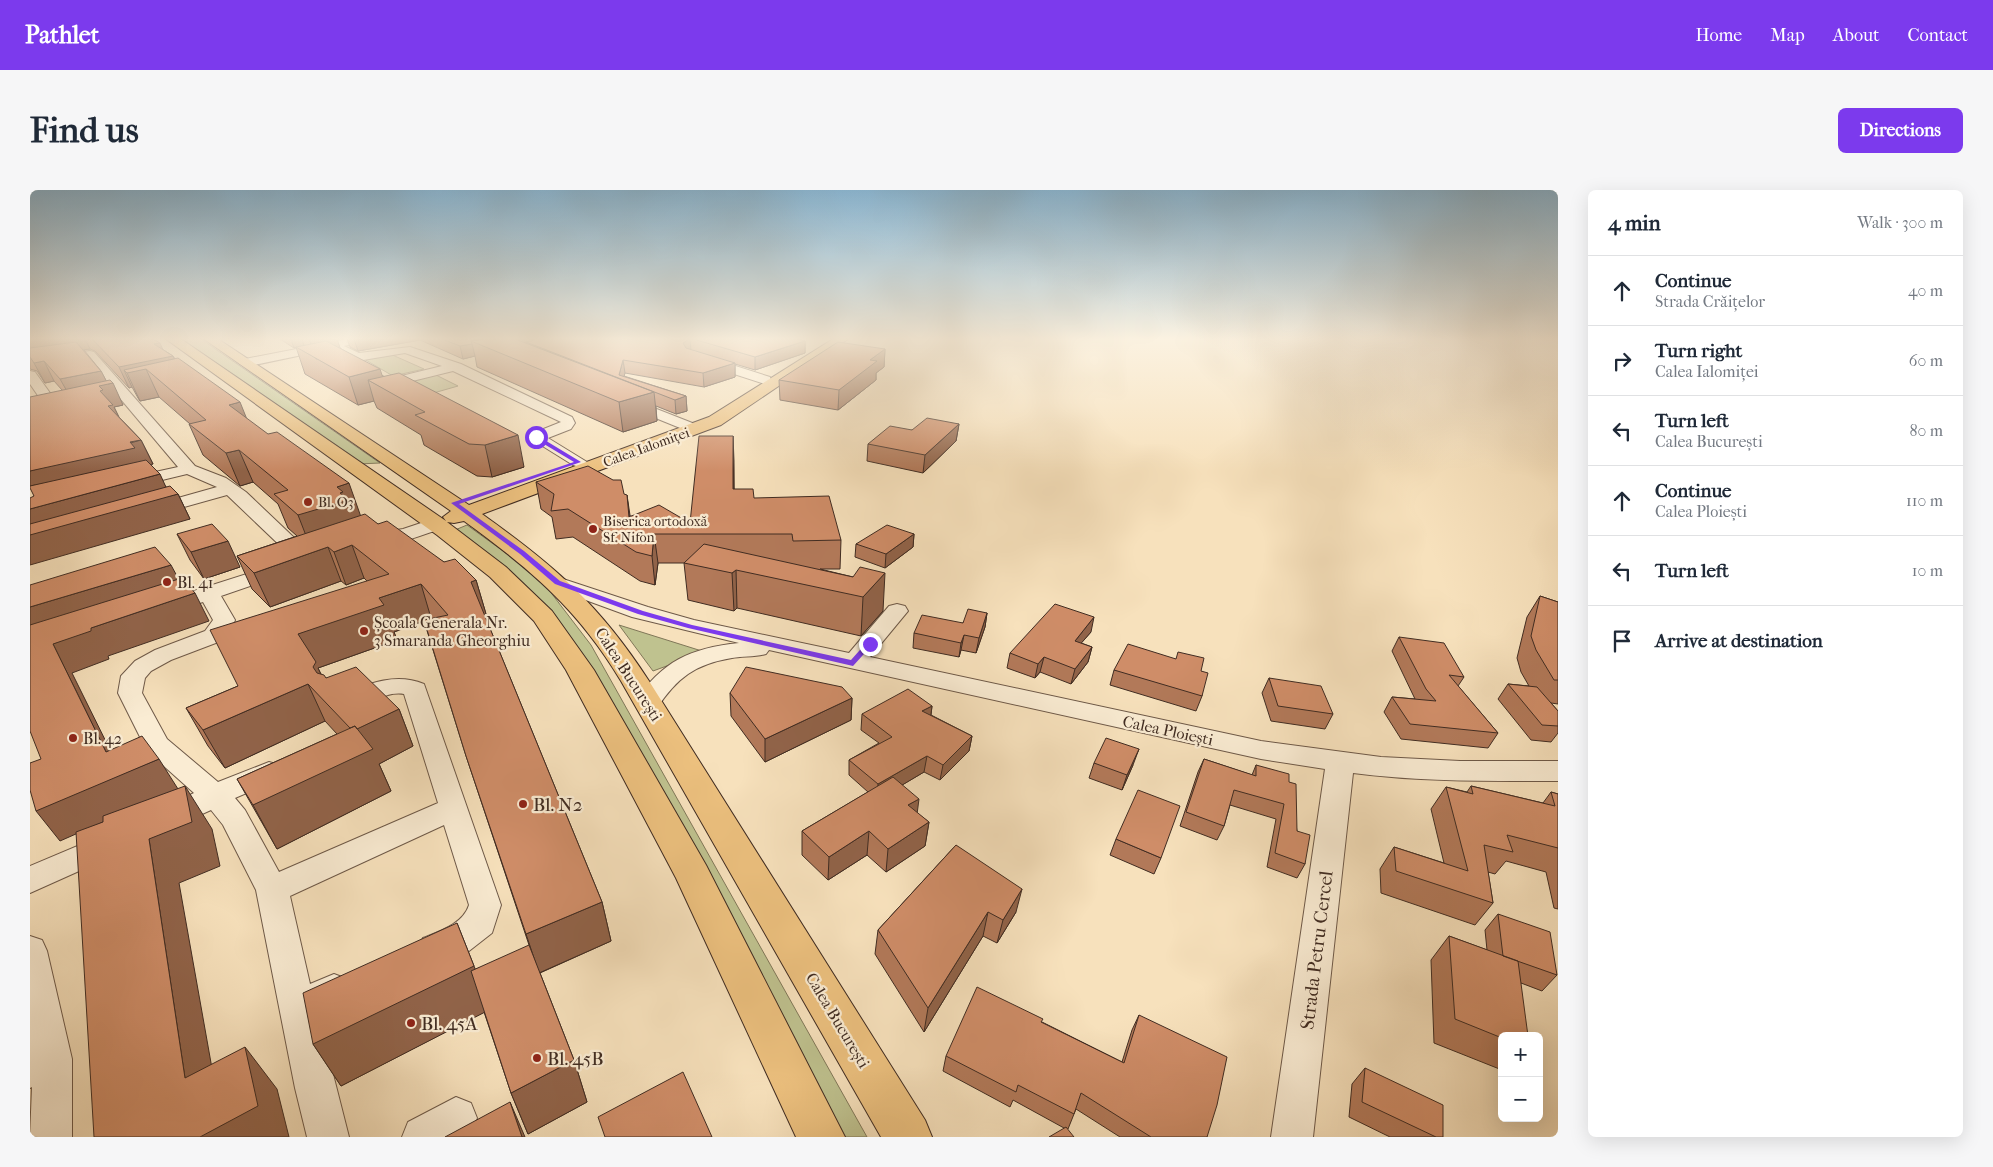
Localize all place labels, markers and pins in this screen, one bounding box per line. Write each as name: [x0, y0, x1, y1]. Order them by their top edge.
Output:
place label: Bl. O3: [318, 494, 354, 511]
marker: Bl. O3: [302, 496, 314, 508]
place label: Biserica ortodoxă Sf. Nifon: [603, 513, 708, 546]
marker: Biserica ortodoxă Sf. Nifon: [587, 523, 599, 535]
place label: Bl. 41: [177, 573, 214, 592]
marker: Bl. 41: [161, 576, 173, 588]
place label: Școala Generala Nr. 3 Smaranda Gheorghiu: [374, 613, 530, 650]
marker: Școala Generala Nr. 3 Smaranda Gheorghiu: [358, 625, 370, 637]
place label: Bl. 42: [83, 729, 122, 748]
marker: Bl. 42: [67, 732, 79, 744]
place label: Bl. N2: [533, 794, 583, 816]
marker: Bl. N2: [517, 798, 529, 810]
place label: Bl. 45A: [421, 1013, 478, 1035]
marker: Bl. 45A: [405, 1017, 417, 1029]
place label: Bl. 45B: [547, 1048, 604, 1070]
marker: Bl. 45B: [531, 1052, 543, 1064]

